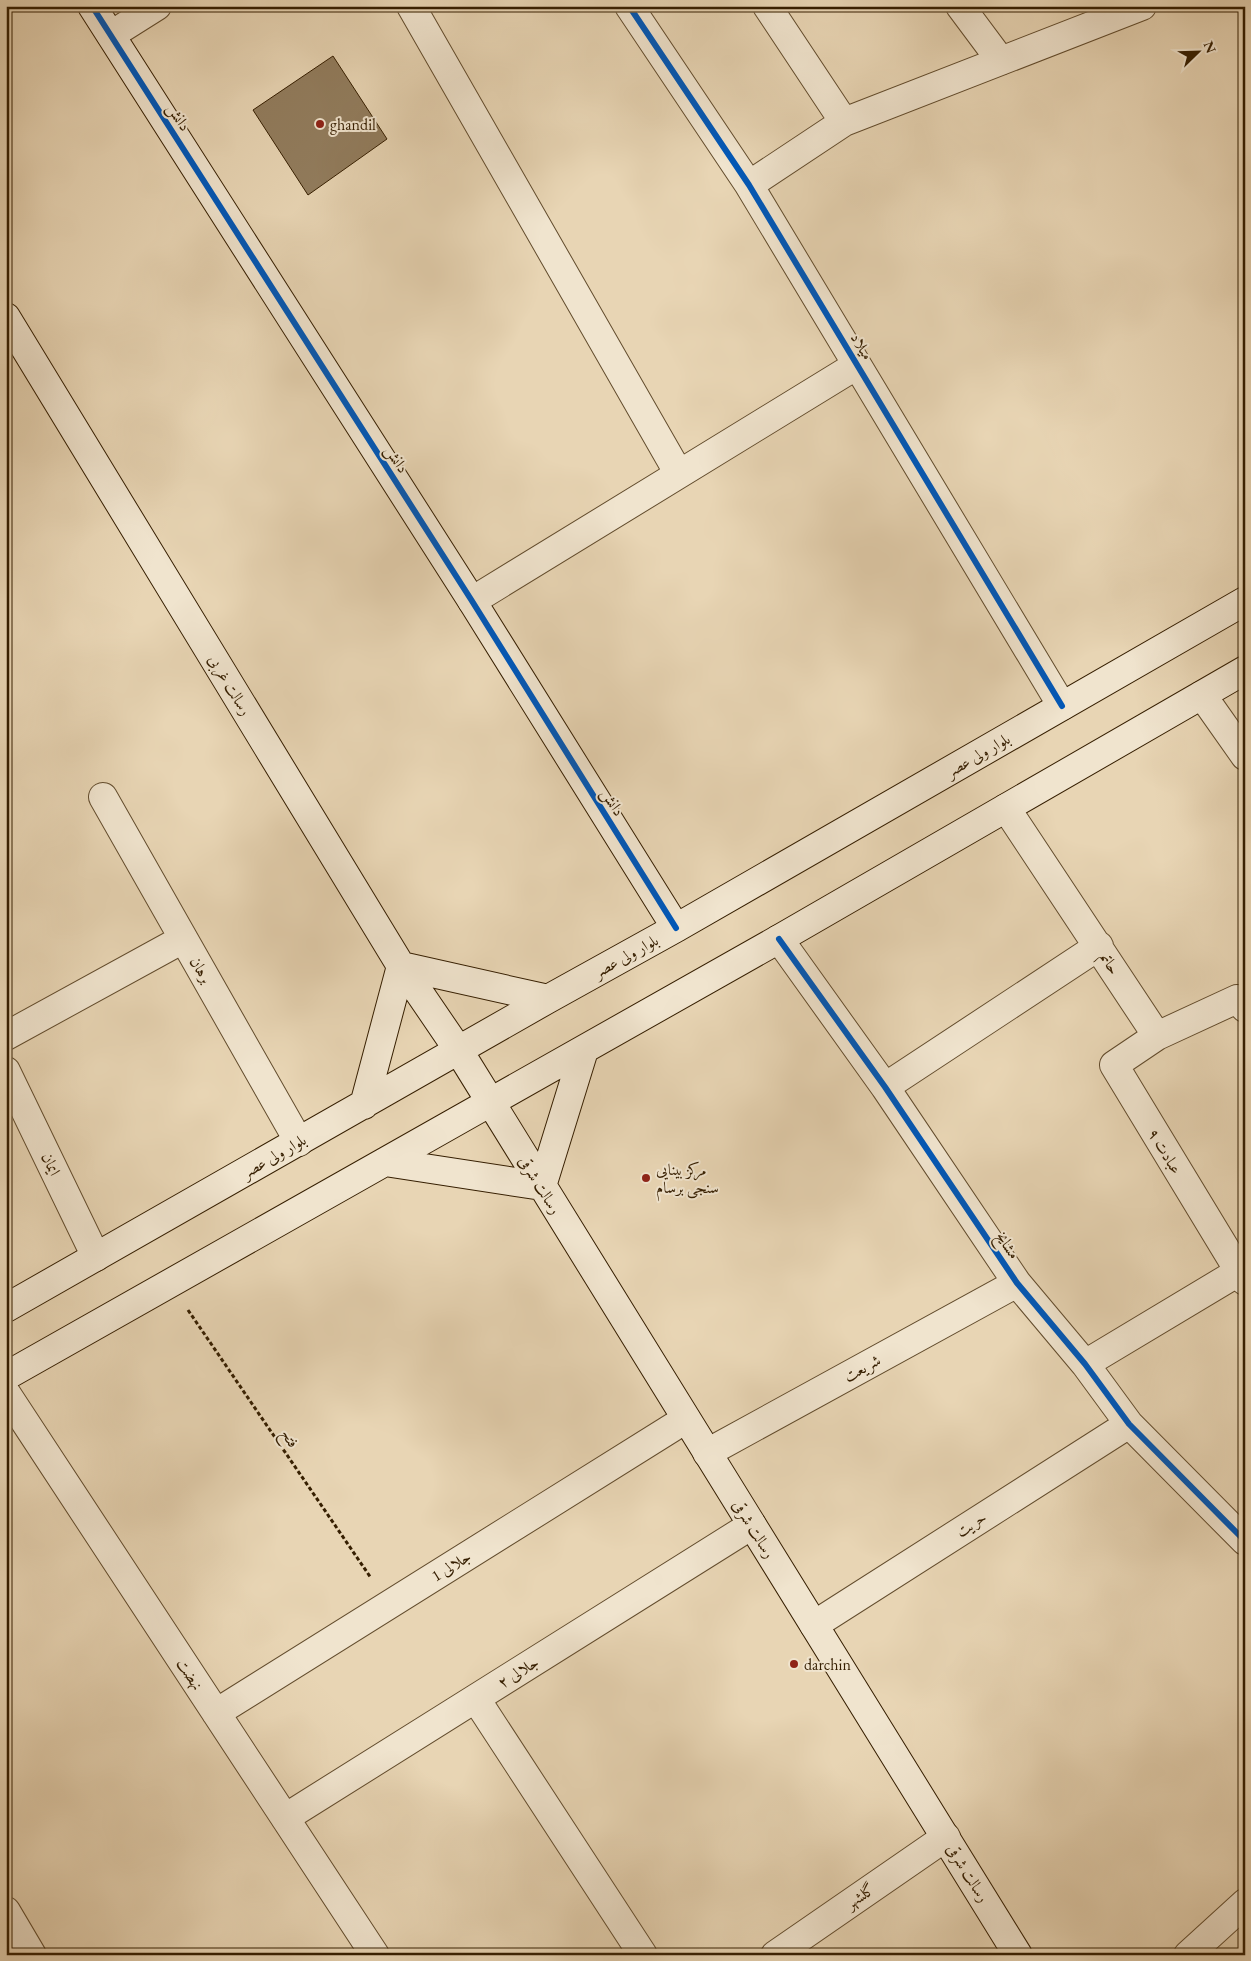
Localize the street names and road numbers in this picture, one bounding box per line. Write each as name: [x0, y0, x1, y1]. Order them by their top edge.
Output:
street label: دانش: [162, 99, 196, 135]
street label: میلاد: [846, 328, 878, 364]
street label: دانش: [380, 441, 414, 477]
street label: رسالت غربی: [203, 651, 256, 720]
street label: بلوار ولی عصر: [940, 728, 1014, 783]
street label: دانش: [596, 784, 630, 820]
street label: بلوار ولی عصر: [588, 930, 662, 983]
street label: حاتم: [1092, 948, 1125, 980]
street label: برهان: [185, 953, 217, 987]
street label: عبادت ۹: [1143, 1124, 1187, 1178]
street label: بلوار ولی عصر: [236, 1129, 310, 1184]
street label: ایمان: [36, 1149, 66, 1179]
street label: رسالت شرقی: [514, 1152, 566, 1218]
street label: مشایخ: [989, 1227, 1025, 1265]
street label: شریعت: [840, 1349, 884, 1387]
street label: فتح: [273, 1424, 304, 1454]
street label: رسالت شرقی: [728, 1496, 780, 1562]
street label: حریت: [952, 1506, 990, 1542]
street label: جلالی 1: [427, 1546, 475, 1586]
street label: جلالی ۲: [493, 1651, 543, 1693]
street label: نهضت: [172, 1654, 208, 1694]
street label: رسالت شرقی: [942, 1840, 994, 1906]
street label: گلشهر: [839, 1878, 879, 1915]

